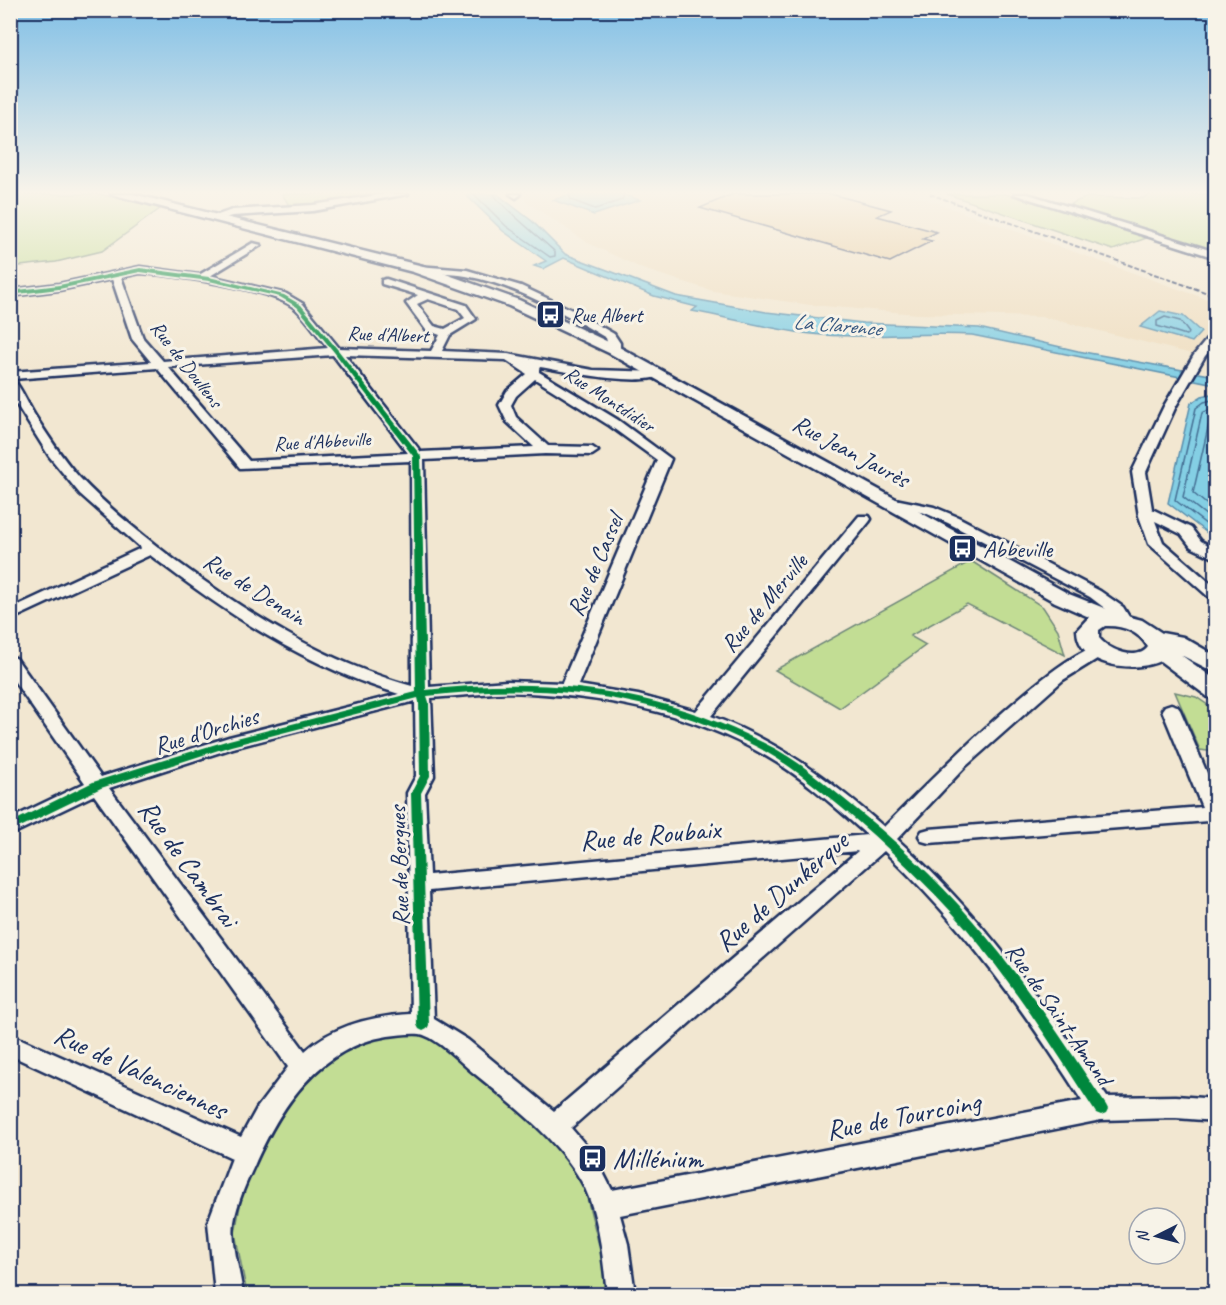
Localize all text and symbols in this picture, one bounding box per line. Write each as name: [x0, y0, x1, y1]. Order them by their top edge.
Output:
bus stop icon: Rue Albert: [534, 299, 566, 331]
place label: Rue Albert: [571, 303, 645, 328]
water label: La Clarence: [792, 307, 885, 343]
street label: Rue de Doullens: [145, 316, 230, 414]
street label: Rue d'Albert: [347, 321, 432, 348]
street label: Rue Montdidier: [560, 361, 661, 439]
street label: Rue Jean Jaurès: [788, 408, 917, 495]
street label: Rue d'Abbeville: [273, 426, 372, 457]
street label: Rue de Cassel: [560, 506, 631, 620]
bus stop icon: Abbeville: [946, 533, 978, 565]
place label: Abbeville: [983, 534, 1054, 564]
street label: Rue de Denain: [198, 546, 313, 633]
street label: Rue de Merville: [714, 546, 815, 659]
street label: Rue d'Orchies: [150, 700, 264, 761]
street label: Rue de Cambrai: [131, 793, 249, 937]
street label: Rue de Bergues: [382, 803, 416, 926]
street label: Rue de Roubaix: [578, 811, 724, 858]
street label: Rue de Dunkerque: [707, 823, 857, 959]
street label: Rue de Saint-Amand: [999, 937, 1121, 1094]
street label: Rue de Valenciennes: [49, 1016, 235, 1128]
street label: Rue de Tourcoing: [823, 1083, 985, 1148]
place label: Millénium: [613, 1141, 704, 1176]
bus stop icon: Millénium: [576, 1142, 608, 1174]
north arrow: [1127, 1206, 1187, 1266]
text: N: [1132, 1228, 1154, 1243]

